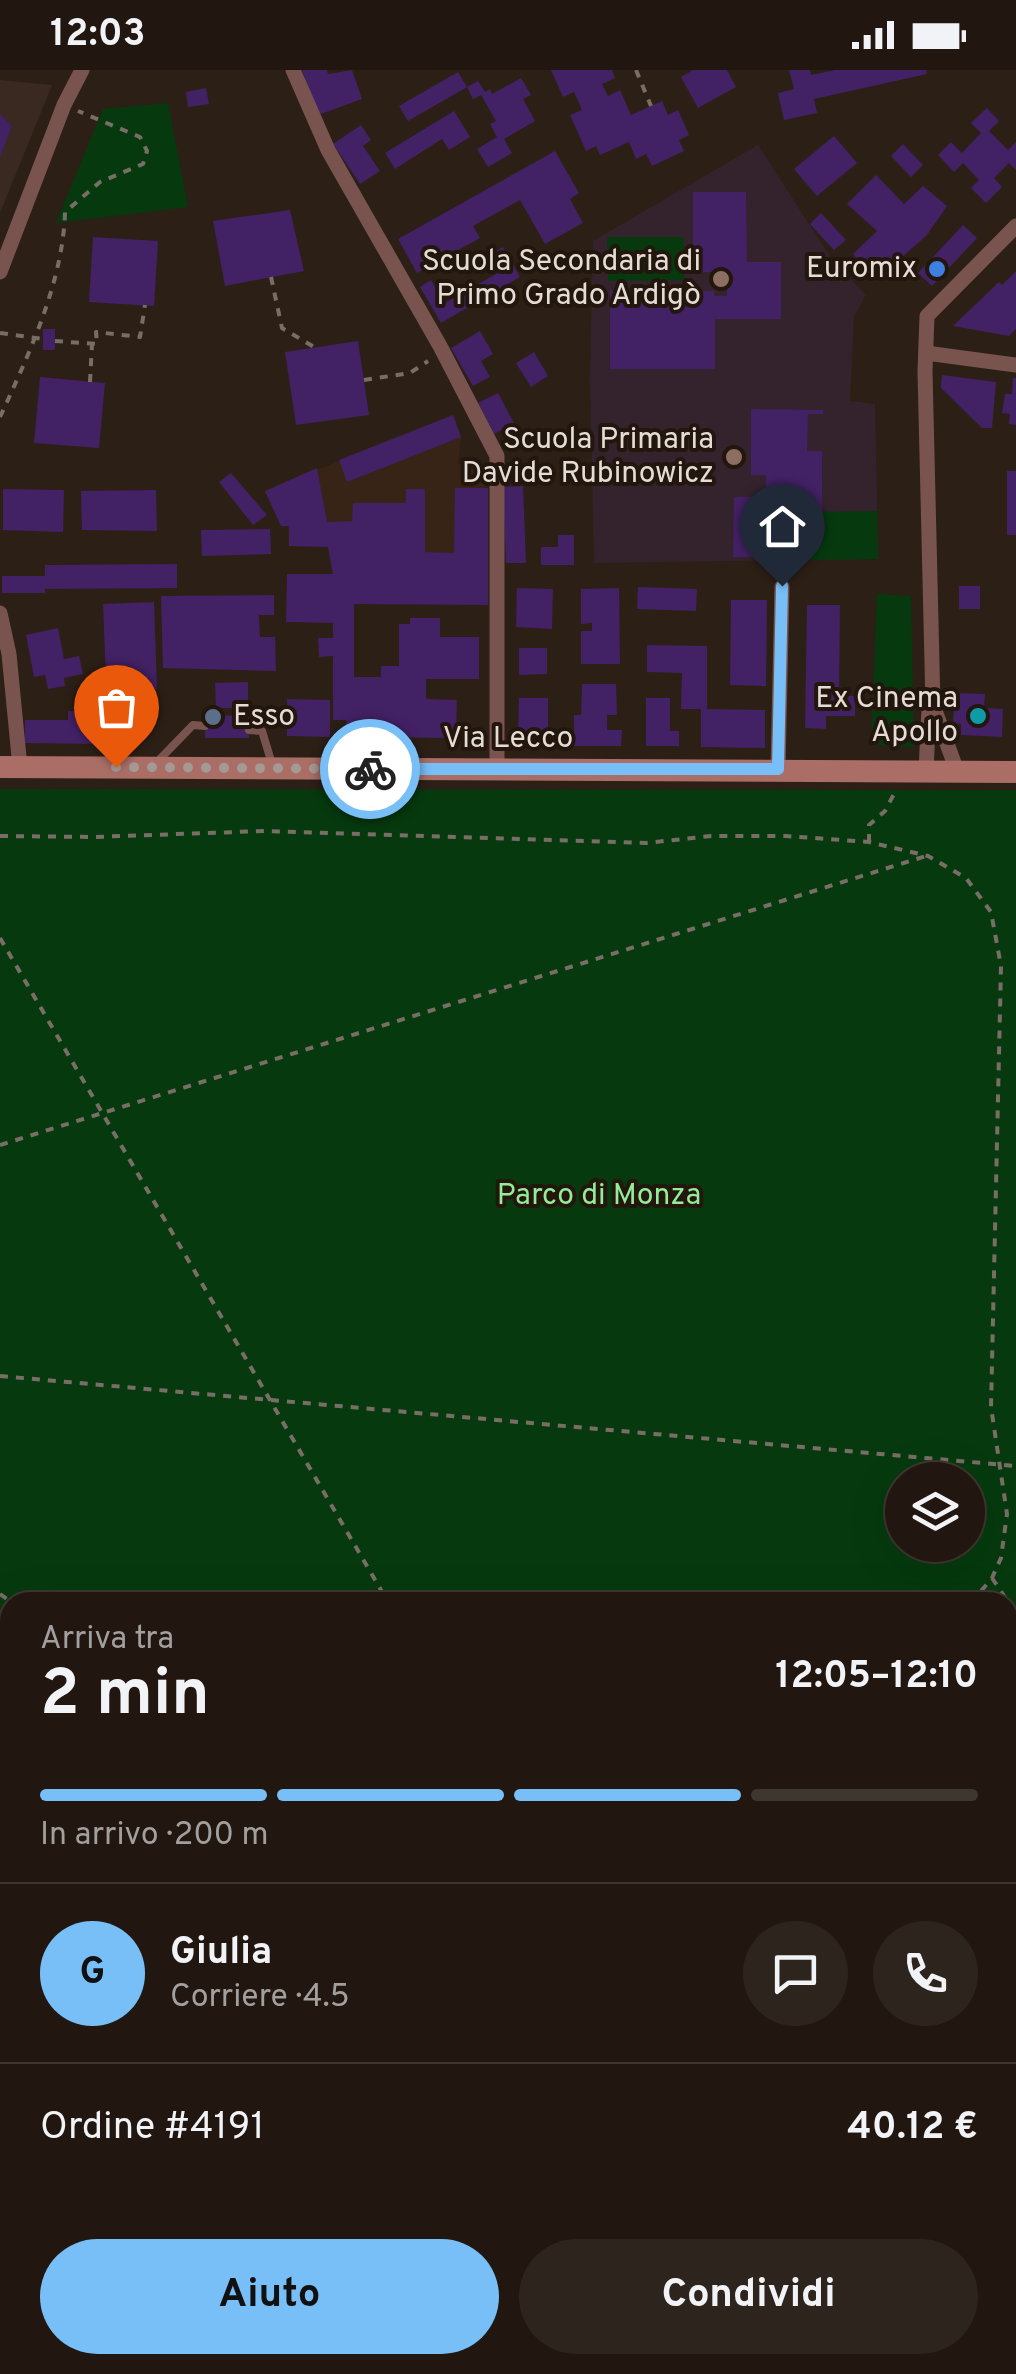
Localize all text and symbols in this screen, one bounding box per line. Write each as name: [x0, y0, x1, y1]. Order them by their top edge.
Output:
text: 12:03: [50, 11, 145, 60]
place label: Scuola Secondaria di Primo Grado Ardigò: [422, 244, 701, 315]
place label: Euromix: [806, 251, 917, 288]
marker: Euromix: [926, 258, 948, 280]
marker: Scuola Secondaria di Primo Grado Ardigò: [710, 268, 732, 290]
place label: Scuola Primaria Davide Rubinowicz: [462, 422, 714, 493]
marker: Scuola Primaria Davide Rubinowicz: [723, 446, 745, 468]
pin: [740, 484, 825, 587]
icon: home: [755, 499, 810, 554]
pin: [74, 665, 159, 768]
icon: bag: [89, 680, 144, 735]
place label: Ex Cinema Apollo: [815, 681, 958, 752]
place label: Esso: [233, 699, 295, 736]
marker: Ex Cinema Apollo: [967, 705, 989, 727]
marker: Esso: [202, 706, 224, 728]
courier: [320, 719, 420, 819]
street label: Via Lecco: [443, 721, 573, 758]
icon: bike: [343, 742, 398, 797]
park label: Parco di Monza: [497, 1178, 701, 1215]
map controls: [885, 1462, 985, 1562]
button: layers: [885, 1462, 985, 1562]
text: Arriva tra: [40, 1620, 174, 1660]
text: 12:05–12:10: [775, 1653, 978, 1702]
text: 2 min: [40, 1656, 210, 1738]
text: In arrivo · 200 m: [40, 1816, 269, 1856]
button: chat: [743, 1921, 848, 2026]
button: phone: [873, 1921, 978, 2026]
text: Giulia: [170, 1929, 272, 1978]
text: G: [80, 1949, 105, 1998]
text: Corriere · 4.5: [170, 1978, 350, 2018]
text: Ordine #4191: [40, 2104, 265, 2153]
text: 40.12 €: [847, 2104, 978, 2153]
button: Aiuto: [40, 2239, 499, 2354]
button: Condividi: [519, 2239, 978, 2354]

